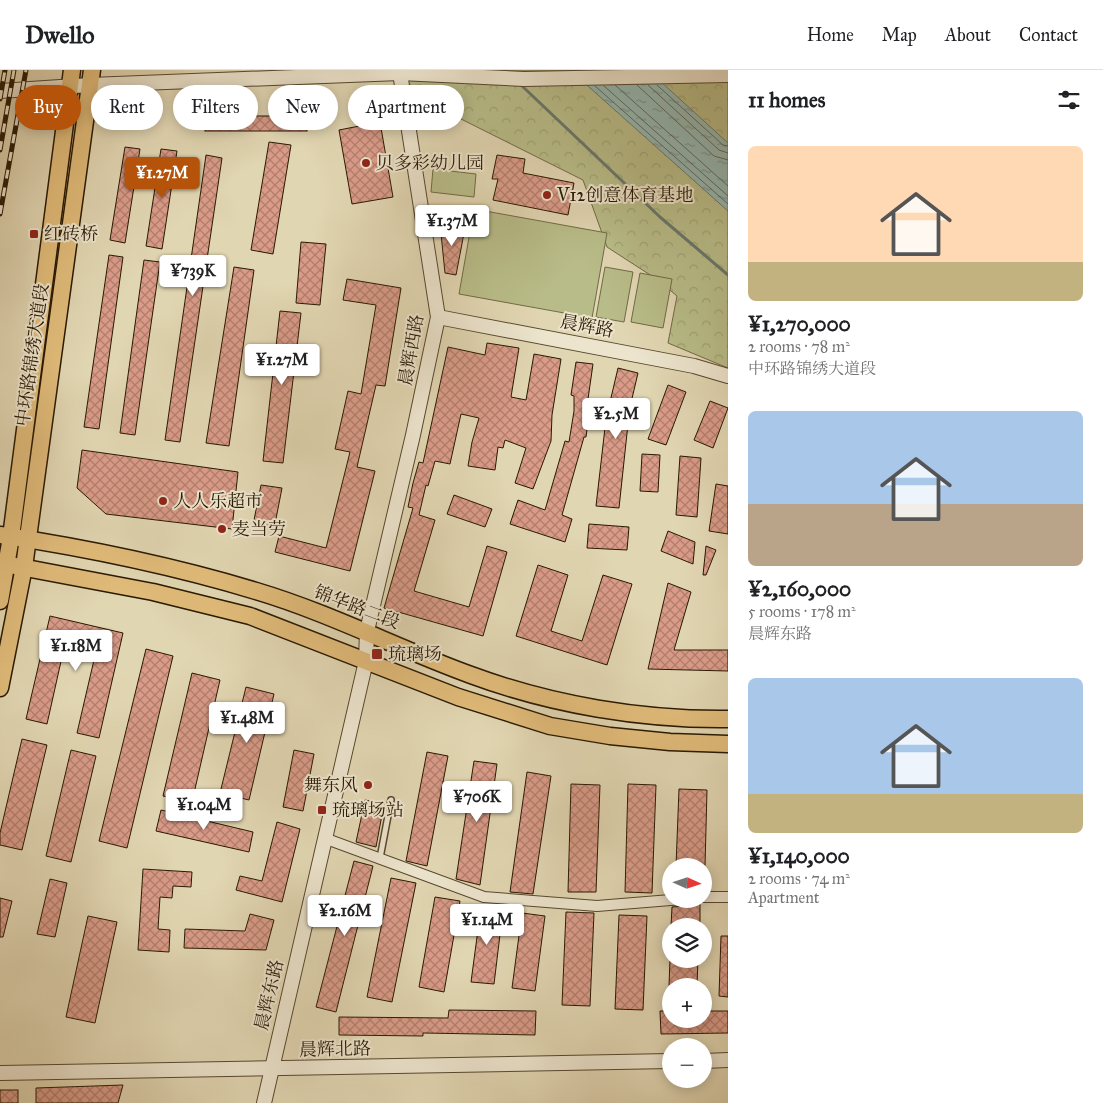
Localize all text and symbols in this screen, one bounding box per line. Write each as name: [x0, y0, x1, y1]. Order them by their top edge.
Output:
text: Dwello: [25, 20, 95, 50]
text: Home: [807, 24, 854, 46]
text: Map: [882, 24, 917, 46]
text: About: [945, 24, 991, 46]
text: Contact: [1019, 24, 1078, 46]
chip: Buy: [15, 85, 81, 130]
chip: Rent: [91, 85, 163, 130]
chip: Filters: [173, 85, 258, 130]
chip: New: [268, 85, 338, 130]
chip: Apartment: [348, 85, 464, 130]
icon: filters: [1055, 86, 1083, 114]
text: 11 homes: [748, 87, 825, 113]
place label: 贝多彩幼儿园: [376, 152, 484, 174]
pin: ¥1.27M: [121, 156, 203, 199]
marker: 贝多彩幼儿园: [360, 157, 372, 169]
text: ¥1.27M: [136, 163, 188, 182]
icon: home: [871, 179, 961, 269]
place label: V12创意体育基地: [556, 184, 694, 206]
marker: V12创意体育基地: [541, 189, 553, 201]
pin: ¥1.37M: [411, 204, 493, 247]
text: ¥1.37M: [426, 211, 478, 230]
place label: 红砖桥: [44, 223, 98, 245]
marker: 红砖桥: [28, 228, 40, 240]
pin: ¥739K: [158, 254, 228, 297]
text: ¥739K: [170, 261, 216, 280]
street label: 中环路锦绣大道段: [11, 282, 53, 428]
street label: 晨辉路: [558, 310, 616, 342]
text: ¥1,270,000: [748, 311, 851, 337]
street label: 晨辉西路: [394, 313, 428, 387]
text: 2 rooms · 78 m²: [748, 337, 850, 356]
pin: ¥1.27M: [241, 344, 323, 386]
text: ¥1.27M: [256, 350, 308, 369]
text: 中环路锦绣大道段: [748, 359, 876, 378]
pin: ¥2.5M: [581, 398, 651, 440]
text: ¥2.5M: [593, 404, 639, 423]
icon: home: [871, 444, 961, 534]
place label: 人人乐超市: [173, 490, 263, 512]
marker: 人人乐超市: [157, 495, 169, 507]
place label: 麦当劳: [232, 518, 286, 540]
marker: 麦当劳: [216, 523, 228, 535]
text: ¥2,160,000: [748, 576, 851, 602]
street label: 锦华路二段: [311, 581, 403, 633]
text: 5 rooms · 178 m²: [748, 602, 856, 621]
text: 晨辉东路: [748, 624, 812, 643]
pin: ¥1.18M: [35, 630, 117, 672]
text: ¥1.18M: [50, 636, 102, 655]
place label: 琉璃场: [388, 643, 442, 665]
marker: 琉璃场: [370, 647, 384, 661]
pin: ¥1.48M: [206, 702, 288, 744]
text: ¥1.48M: [220, 708, 274, 727]
icon: home: [871, 711, 961, 801]
place label: 舞东风: [304, 774, 358, 796]
marker: 舞东风: [362, 779, 374, 791]
pin: ¥706K: [442, 780, 512, 823]
text: ¥706K: [453, 787, 501, 806]
pin: ¥1.04M: [163, 788, 245, 831]
text: ¥1.04M: [177, 795, 231, 814]
place label: 琉璃场站: [332, 799, 404, 821]
marker: 琉璃场站: [316, 804, 328, 816]
text: ¥1,140,000: [748, 843, 850, 869]
north arrow: [662, 858, 712, 908]
map controls: [662, 858, 712, 1088]
text: 2 rooms · 74 m²: [748, 869, 850, 888]
text: Apartment: [748, 888, 820, 907]
pin: ¥2.16M: [304, 894, 386, 937]
text: ¥2.16M: [318, 901, 372, 920]
pin: ¥1.14M: [446, 904, 528, 946]
text: ¥1.14M: [461, 910, 513, 929]
button: layers: [662, 918, 712, 968]
street label: 晨辉东路: [250, 957, 288, 1033]
button: +: [662, 978, 712, 1028]
street label: 晨辉北路: [299, 1037, 371, 1061]
button: −: [662, 1038, 712, 1088]

